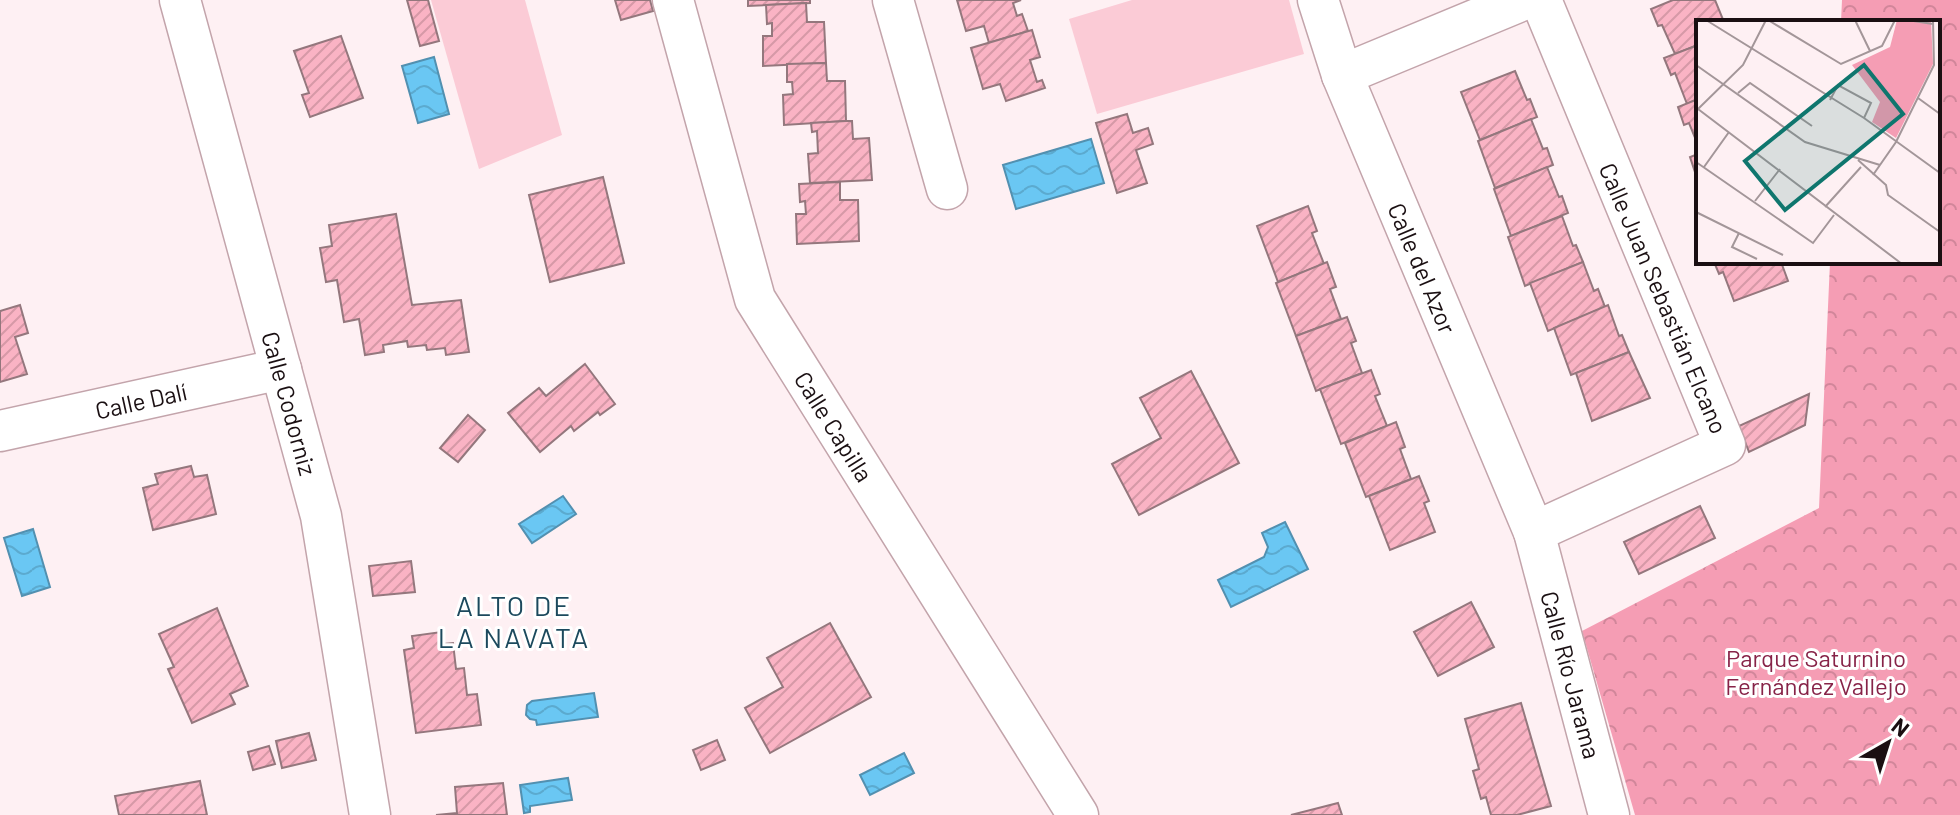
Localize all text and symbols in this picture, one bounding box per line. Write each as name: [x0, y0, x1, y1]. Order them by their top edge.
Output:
inset map: [1696, 20, 1940, 264]
street label: Calle Juan Sebastián Elcano: [1594, 158, 1734, 438]
street label: Calle del Azor: [1383, 198, 1463, 338]
street label: Calle Codorniz: [257, 328, 324, 478]
street label: Calle Capilla: [789, 366, 880, 487]
street label: Calle Dalí: [92, 376, 189, 424]
district label: ALTO DE LA NAVATA: [438, 588, 590, 654]
street label: Calle Río Jarama: [1536, 588, 1608, 762]
park label: Parque Saturnino Fernández Vallejo: [1725, 643, 1907, 700]
north arrow: [1848, 703, 1928, 783]
text: N: [1887, 712, 1915, 741]

